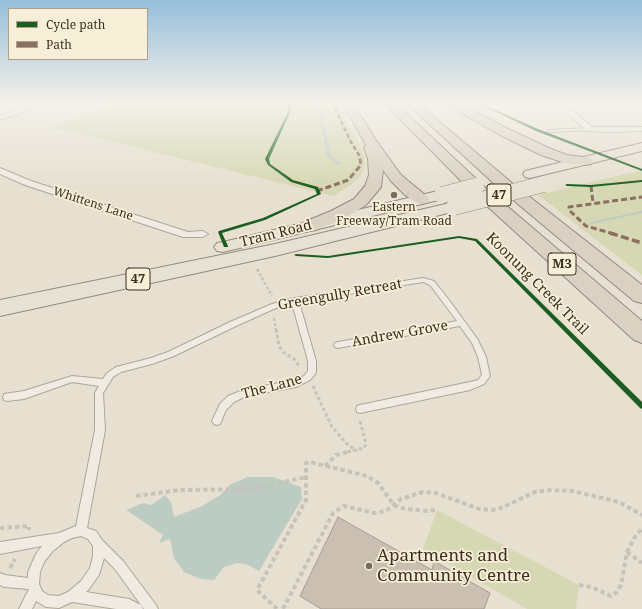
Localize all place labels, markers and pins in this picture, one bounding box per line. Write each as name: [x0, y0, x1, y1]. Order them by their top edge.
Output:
marker: Eastern Freeway/Tram Road: [389, 190, 399, 200]
place label: Eastern Freeway/Tram Road: [336, 201, 452, 229]
place label: Apartments and Community Centre: [377, 546, 530, 586]
marker: Apartments and Community Centre: [364, 561, 374, 571]

